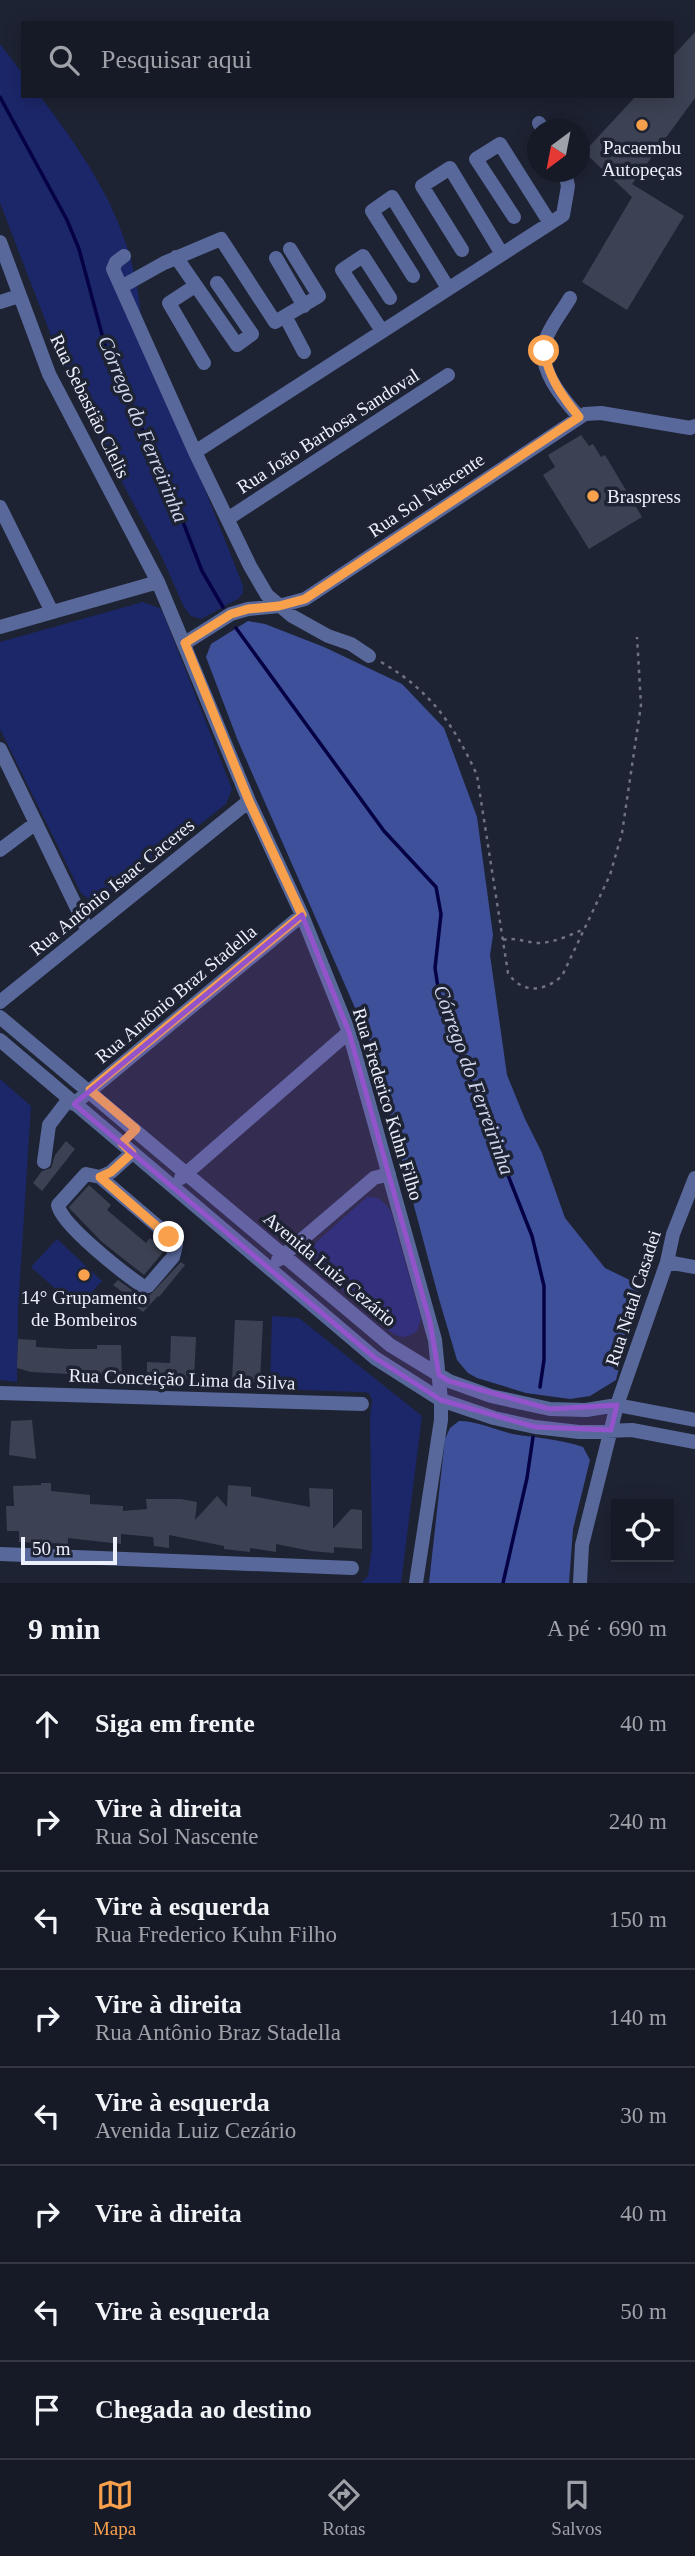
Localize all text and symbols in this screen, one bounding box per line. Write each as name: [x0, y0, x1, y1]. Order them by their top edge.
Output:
search box: [21, 21, 674, 98]
icon: search: [45, 41, 83, 79]
text: Pesquisar aqui: [101, 45, 252, 74]
marker: Pacaembu Autopeças: [634, 117, 650, 133]
north arrow: [527, 119, 590, 182]
place label: Pacaembu Autopeças: [602, 137, 682, 180]
street label: Rua Sebastião Clelis: [46, 331, 134, 481]
water label: Córrego do Ferreirinha: [93, 332, 193, 526]
route start: [528, 335, 559, 366]
street label: Rua João Barbosa Sandoval: [233, 364, 423, 498]
street label: Rua Sol Nascente: [364, 449, 488, 541]
place label: Braspress: [607, 486, 681, 507]
marker: Braspress: [585, 488, 601, 504]
street label: Rua Antônio Isaac Caceres: [26, 814, 198, 960]
street label: Rua Antônio Braz Stadella: [91, 920, 261, 1067]
water label: Córrego do Ferreirinha: [428, 982, 520, 1178]
street label: Rua Frederico Kuhn Filho: [349, 1005, 427, 1203]
street label: Avenida Luiz Cezário: [260, 1207, 400, 1331]
route end: [153, 1221, 184, 1252]
street label: Rua Natal Casadei: [601, 1228, 665, 1368]
marker: 14° Grupamento de Bombeiros: [76, 1267, 92, 1283]
place label: 14° Grupamento de Bombeiros: [21, 1287, 147, 1330]
street label: Rua Conceição Lima da Silva: [68, 1365, 296, 1393]
map controls: [611, 1499, 674, 1562]
button: locate: [611, 1499, 674, 1562]
scale bar: [21, 1534, 117, 1566]
text: 50 m: [32, 1538, 71, 1559]
text: 9 min: [28, 1612, 101, 1645]
text: A pé · 690 m: [547, 1616, 667, 1641]
icon: ahead: [28, 1705, 66, 1743]
text: Siga em frente: [95, 1709, 255, 1738]
text: 40 m: [620, 1711, 667, 1736]
text: Vire à direita: [95, 1794, 242, 1823]
icon: right: [28, 1803, 66, 1841]
text: 240 m: [609, 1809, 667, 1834]
text: Rua Sol Nascente: [95, 1824, 259, 1849]
text: Vire à esquerda: [95, 1892, 270, 1921]
icon: left: [28, 1901, 66, 1939]
text: 150 m: [609, 1907, 667, 1932]
text: Rua Frederico Kuhn Filho: [95, 1922, 337, 1947]
text: Vire à direita: [95, 1990, 242, 2019]
icon: right: [28, 1999, 66, 2037]
text: 140 m: [609, 2005, 667, 2030]
text: Rua Antônio Braz Stadella: [95, 2020, 341, 2045]
text: Vire à esquerda: [95, 2088, 270, 2117]
icon: left: [28, 2097, 66, 2135]
text: 30 m: [620, 2103, 667, 2128]
text: Avenida Luiz Cezário: [95, 2118, 296, 2143]
icon: right: [28, 2195, 66, 2233]
text: Vire à direita: [95, 2199, 242, 2228]
text: 40 m: [620, 2201, 667, 2226]
icon: left: [28, 2293, 66, 2331]
text: Vire à esquerda: [95, 2297, 270, 2326]
text: 50 m: [620, 2299, 667, 2324]
icon: arrive: [28, 2391, 66, 2429]
text: Chegada ao destino: [95, 2395, 312, 2424]
tab: Mapa: [93, 2476, 136, 2540]
tab: Rotas: [322, 2476, 365, 2540]
tab: Salvos: [551, 2476, 602, 2540]

